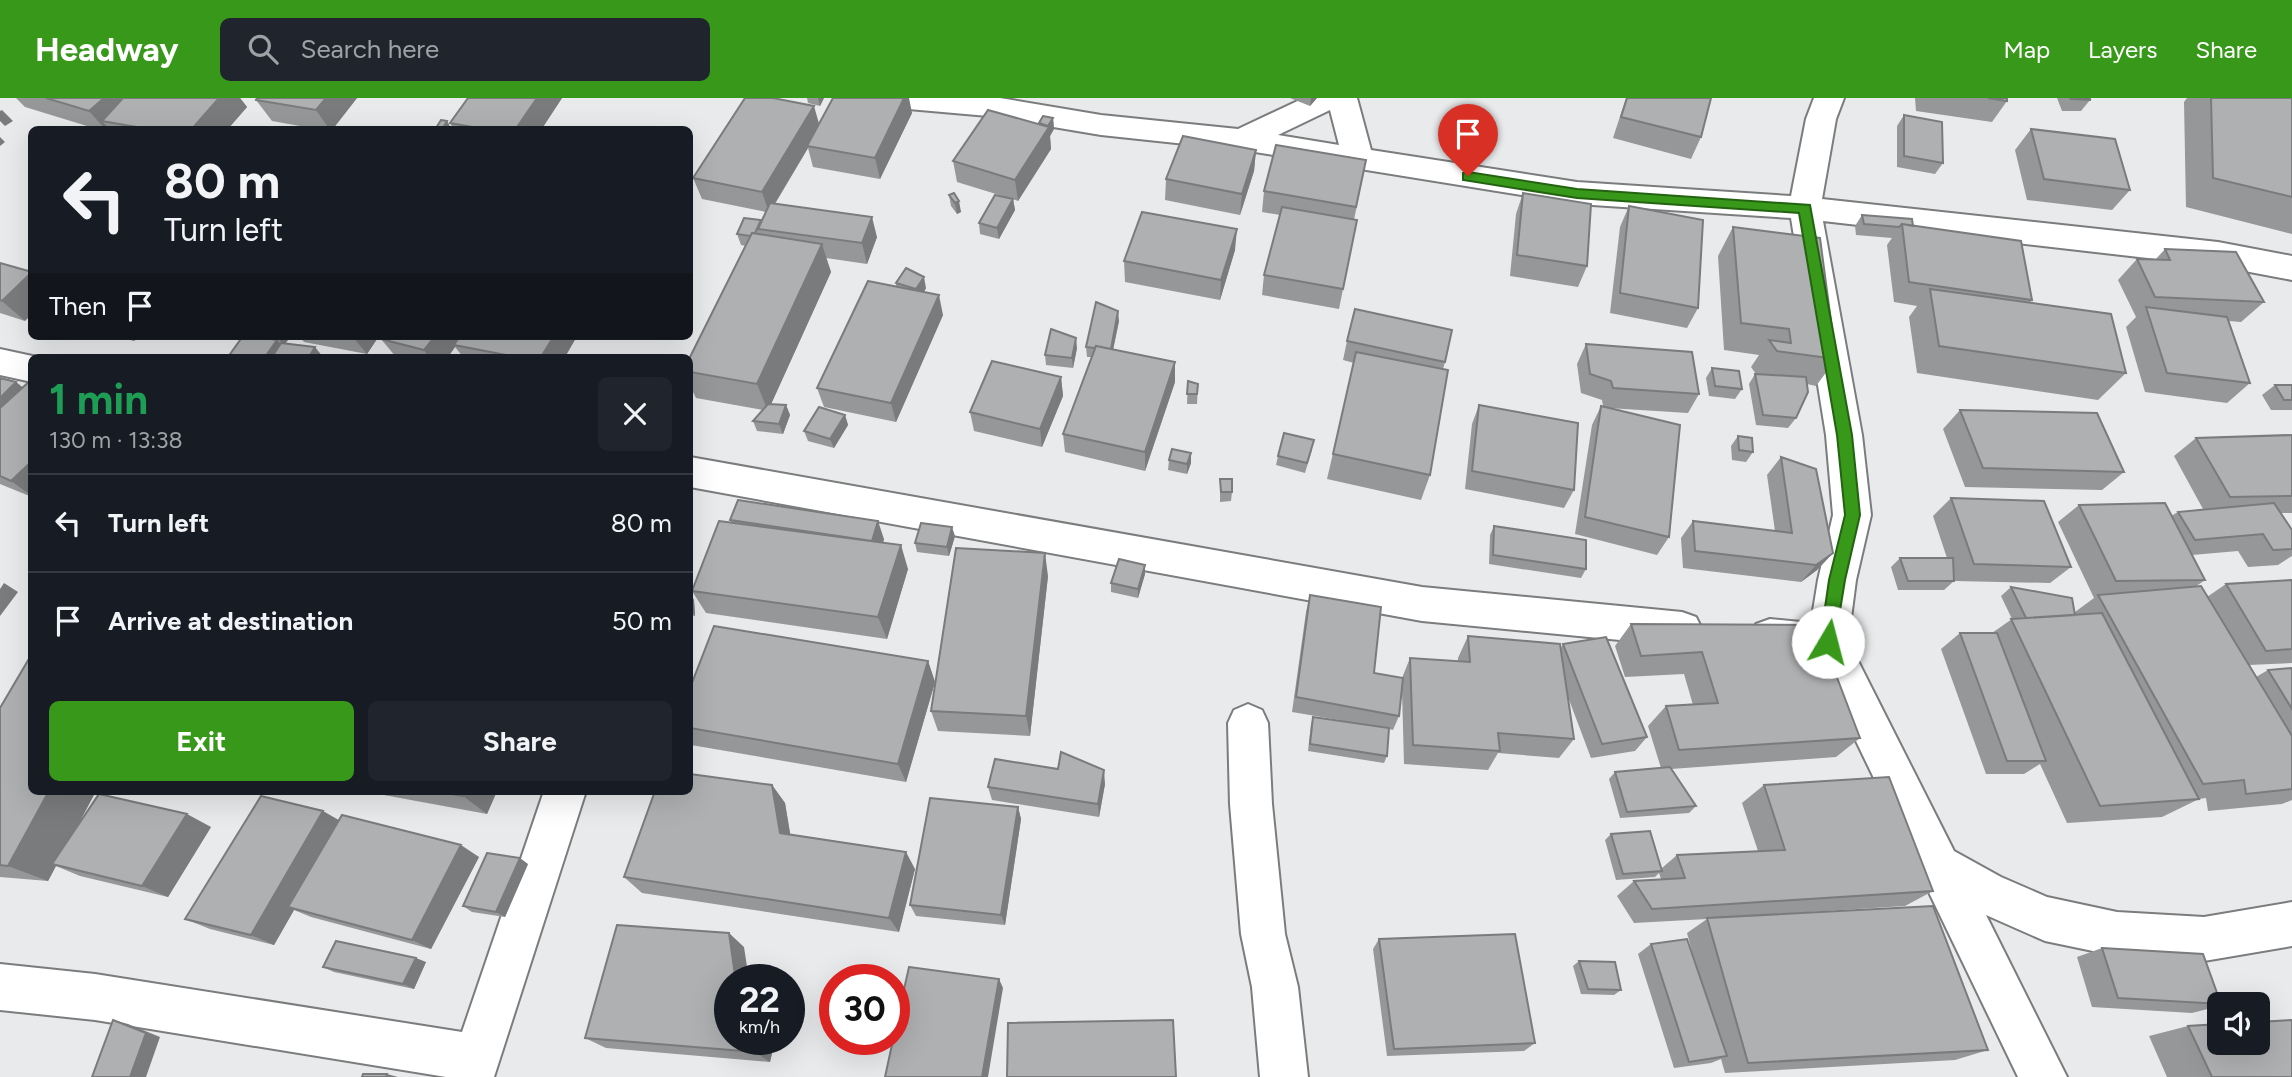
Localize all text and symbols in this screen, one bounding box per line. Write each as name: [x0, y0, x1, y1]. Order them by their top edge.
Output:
search box: [220, 18, 710, 81]
text: Headway: [35, 30, 178, 69]
icon: search: [244, 30, 282, 68]
text: Search here: [300, 33, 439, 65]
text: Map: [2003, 35, 2050, 64]
text: Layers: [2088, 35, 2157, 64]
text: Share: [2195, 35, 2257, 64]
pin: [1438, 104, 1498, 176]
icon: arrive: [1449, 115, 1487, 153]
text: 80 m: [164, 151, 280, 210]
icon: left: [49, 154, 140, 245]
text: Turn left: [164, 211, 283, 249]
icon: arrive: [121, 287, 159, 325]
text: Then: [49, 290, 107, 322]
text: 1 min: [49, 374, 148, 425]
button: close: [598, 377, 672, 451]
text: 130 m · 13:38: [49, 426, 183, 454]
icon: left: [49, 504, 87, 542]
text: Turn left: [108, 507, 209, 539]
text: 80 m: [611, 507, 672, 539]
icon: arrive: [49, 602, 87, 640]
text: Arrive at destination: [108, 605, 353, 637]
text: 50 m: [612, 605, 672, 637]
position arrow: [1791, 605, 1865, 679]
button: Exit: [49, 701, 354, 781]
button: Share: [368, 701, 672, 781]
speed limit sign: 30: [819, 964, 910, 1055]
text: 22: [739, 979, 780, 1021]
map controls: [2207, 992, 2270, 1055]
button: sound: [2207, 992, 2270, 1055]
text: km/h: [739, 1016, 780, 1038]

